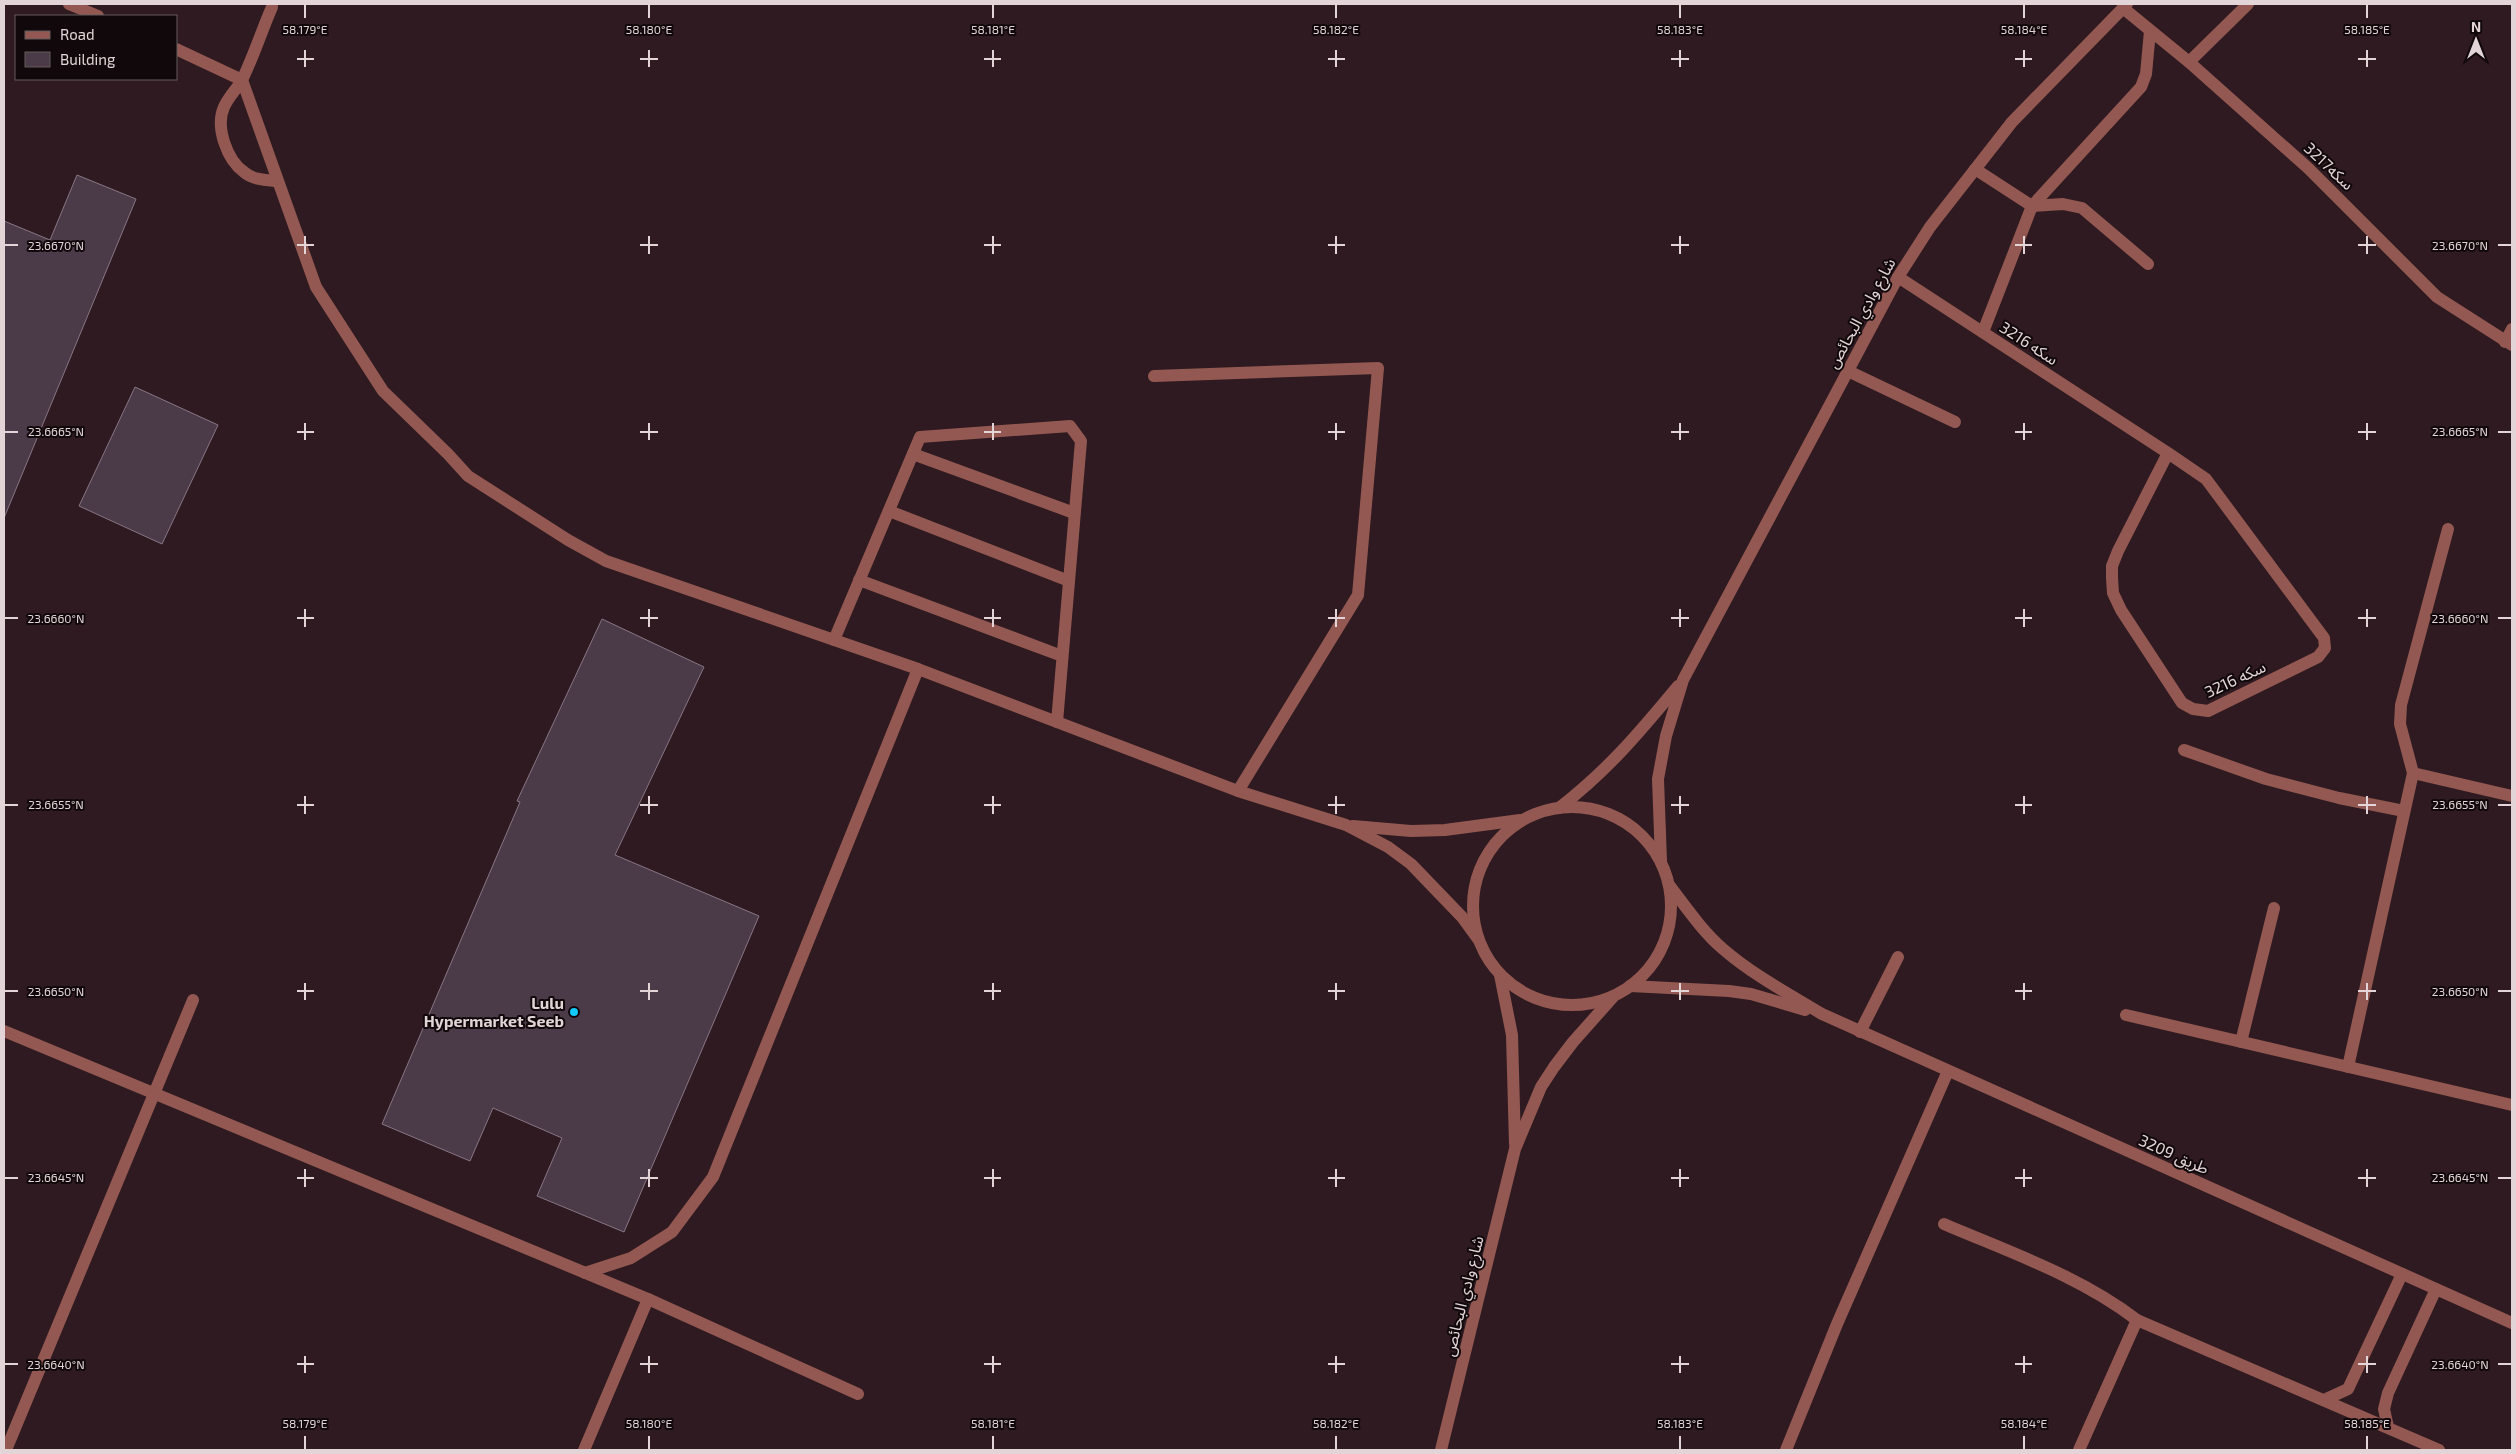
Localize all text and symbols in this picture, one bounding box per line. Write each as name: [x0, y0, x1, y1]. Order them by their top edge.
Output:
legend: [15, 15, 178, 80]
north arrow: [2451, 15, 2501, 65]
text: N: [2471, 18, 2481, 35]
text: 58.179°E: [283, 22, 328, 36]
text: 58.180°E: [626, 22, 672, 36]
text: 58.181°E: [971, 22, 1015, 36]
text: 58.182°E: [1313, 22, 1359, 36]
text: 58.183°E: [1657, 22, 1703, 36]
text: 58.184°E: [2001, 22, 2048, 36]
text: 58.185°E: [2344, 22, 2390, 36]
text: Road: [60, 25, 95, 43]
text: Building: [60, 50, 116, 68]
street label: سكه3217: [2301, 138, 2358, 193]
text: 23.6670°N: [28, 238, 84, 252]
text: 23.6670°N: [2432, 238, 2488, 252]
street label: شارع وادي البحائص: [1822, 254, 1902, 373]
street label: سكه 3216: [1997, 317, 2062, 368]
text: 23.6665°N: [28, 424, 84, 438]
text: 23.6665°N: [2432, 424, 2488, 438]
text: 23.6660°N: [28, 611, 84, 625]
text: 23.6660°N: [2432, 611, 2488, 625]
street label: سكه 3216: [2201, 656, 2268, 701]
text: 23.6655°N: [28, 797, 84, 811]
text: 23.6655°N: [2432, 797, 2488, 811]
text: 23.6650°N: [28, 984, 84, 998]
text: 23.6650°N: [2432, 984, 2488, 998]
place label: Lulu Hypermarket Seeb: [424, 993, 564, 1031]
marker: Lulu Hypermarket Seeb: [568, 1006, 580, 1018]
street label: طريق 3209: [2135, 1130, 2212, 1179]
text: 23.6645°N: [28, 1170, 84, 1184]
text: 23.6645°N: [2432, 1170, 2488, 1184]
street label: شارع وادي البحائص: [1438, 1234, 1491, 1359]
text: 23.6640°N: [27, 1357, 85, 1371]
text: 23.6640°N: [2431, 1357, 2489, 1371]
text: 58.179°E: [283, 1416, 328, 1430]
text: 58.180°E: [626, 1416, 672, 1430]
text: 58.181°E: [971, 1416, 1015, 1430]
text: 58.182°E: [1313, 1416, 1359, 1430]
text: 58.183°E: [1657, 1416, 1703, 1430]
text: 58.184°E: [2001, 1416, 2048, 1430]
text: 58.185°E: [2344, 1416, 2390, 1430]

